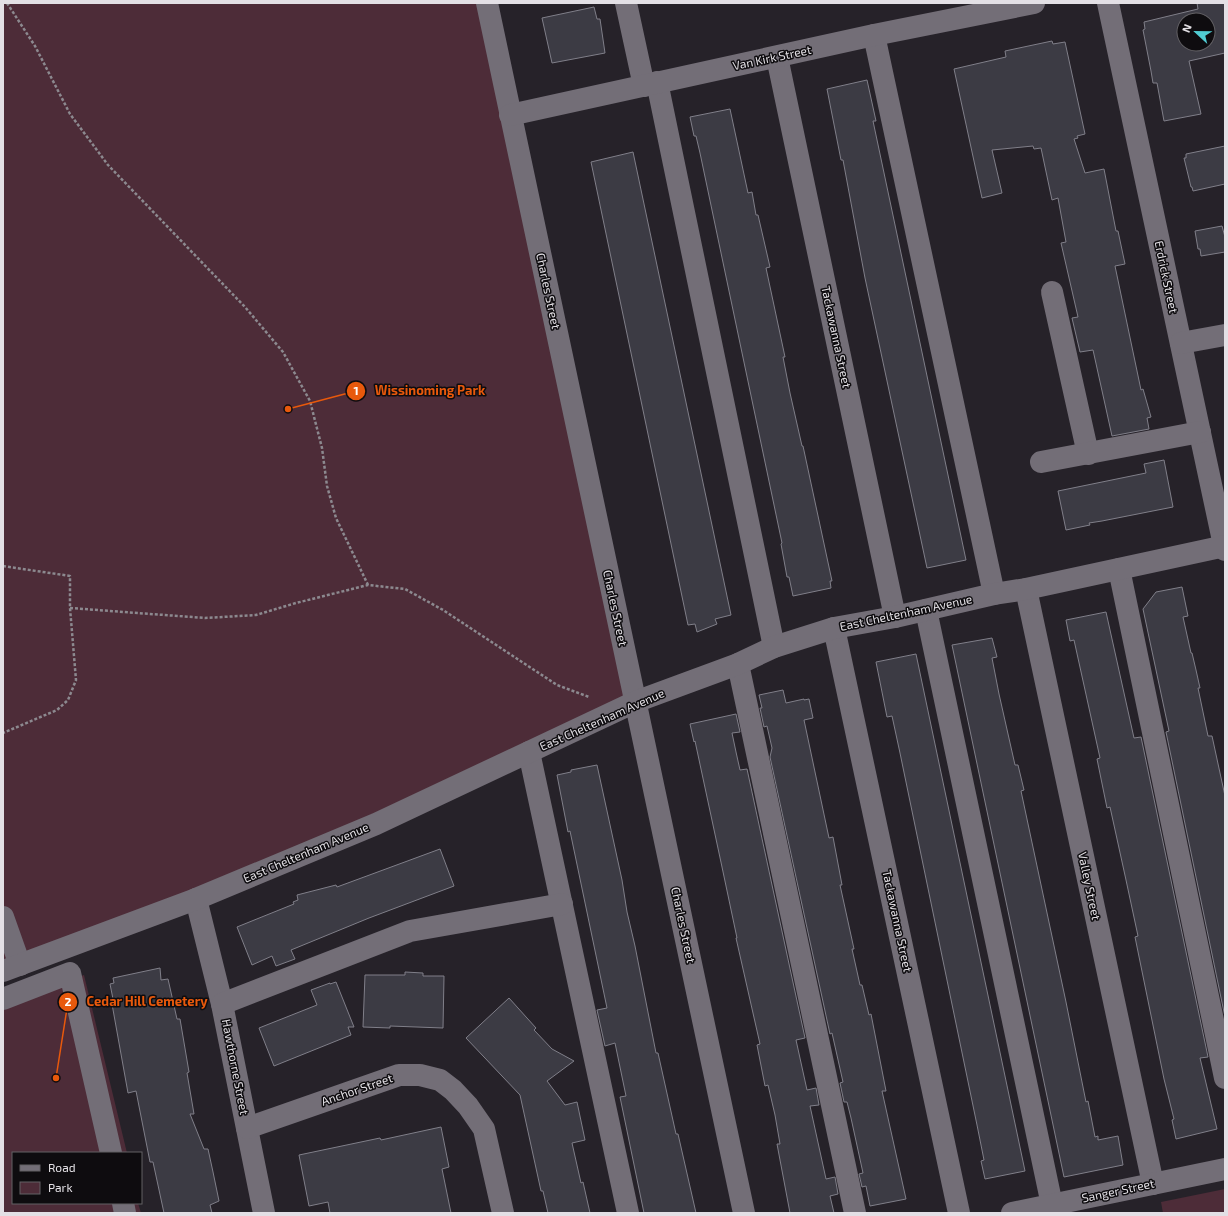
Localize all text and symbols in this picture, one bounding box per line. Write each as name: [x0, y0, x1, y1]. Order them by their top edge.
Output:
north arrow: [1176, 12, 1216, 52]
text: N: [1179, 22, 1194, 34]
street label: Van Kirk Street: [731, 42, 813, 72]
street label: Erdrick Street: [1152, 239, 1182, 315]
street label: Charles Street: [534, 252, 564, 330]
street label: Tackawanna Street: [819, 284, 855, 390]
callout: Wissinoming Park: [346, 378, 493, 403]
text: Wissinoming Park: [375, 382, 486, 398]
text: 1: [353, 383, 359, 397]
street label: Charles Street: [601, 569, 631, 647]
street label: East Cheltenham Avenue: [838, 591, 973, 633]
street label: East Cheltenham Avenue: [537, 685, 666, 753]
street label: East Cheltenham Avenue: [241, 819, 371, 885]
street label: Valley Street: [1076, 850, 1104, 922]
street label: Tackawanna Street: [880, 868, 916, 974]
street label: Charles Street: [669, 886, 699, 964]
callout: Cedar Hill Cemetery: [58, 989, 216, 1014]
text: Cedar Hill Cemetery: [86, 993, 208, 1009]
text: 2: [65, 994, 72, 1008]
street label: Hawthorne Street: [220, 1018, 252, 1116]
street label: Anchor Street: [319, 1070, 395, 1108]
legend: [12, 1152, 142, 1204]
text: Road: [48, 1160, 76, 1174]
street label: Sanger Street: [1080, 1175, 1156, 1205]
text: Park: [48, 1180, 73, 1194]

